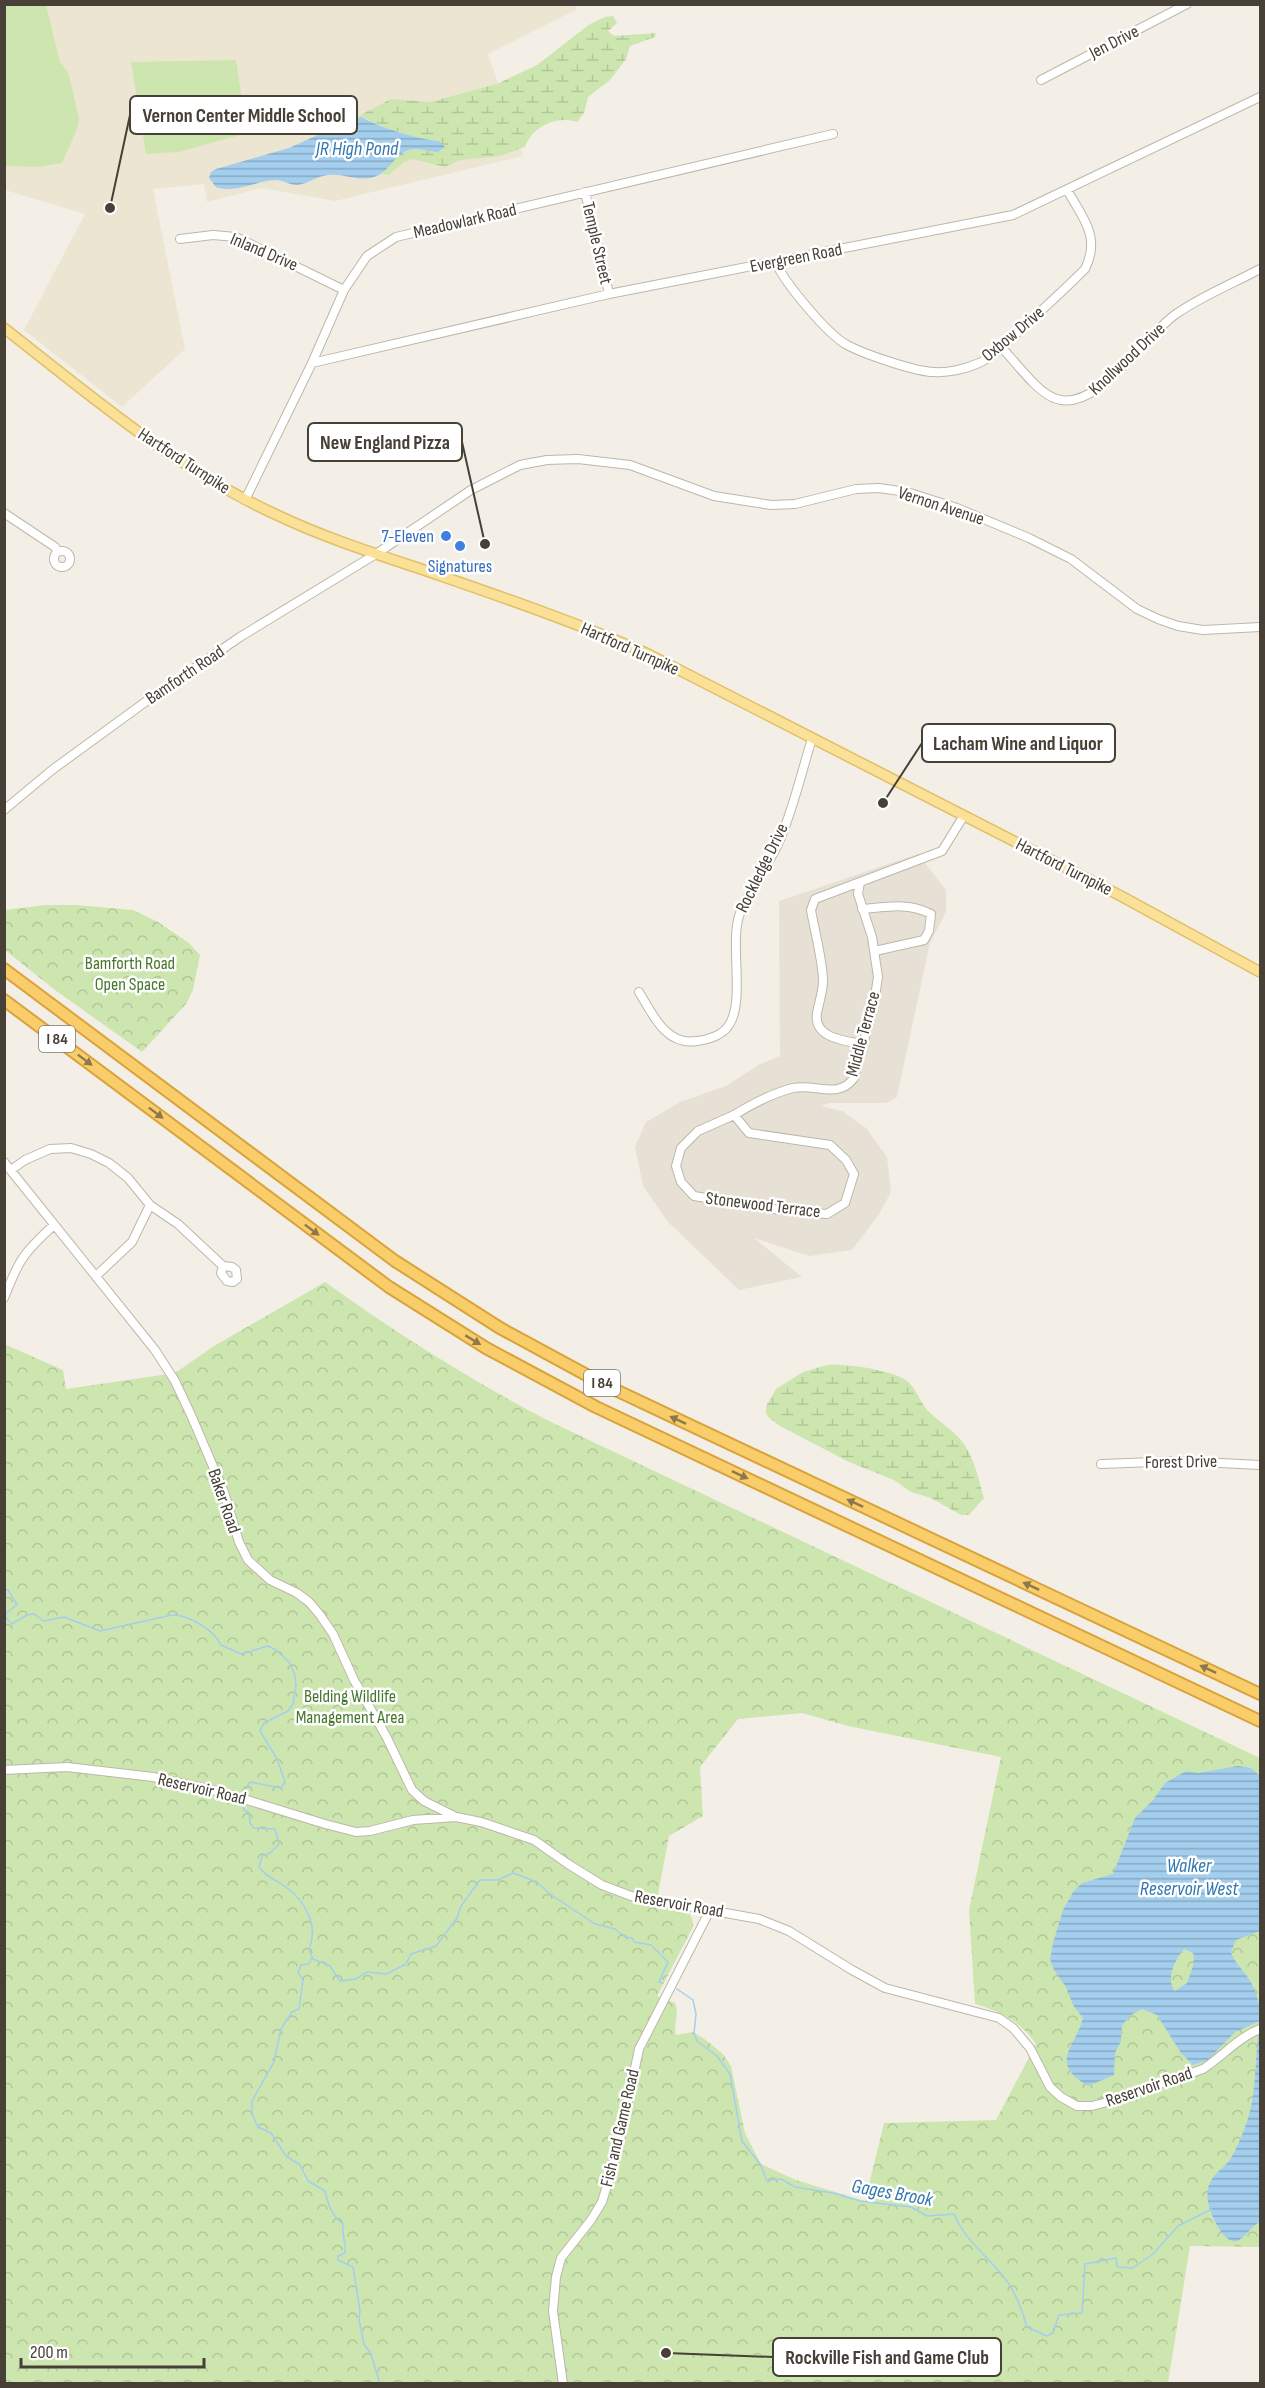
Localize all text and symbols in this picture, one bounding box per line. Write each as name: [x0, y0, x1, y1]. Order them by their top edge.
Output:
street label: Jen Drive: [1085, 21, 1142, 64]
callout: Vernon Center Middle School: [130, 96, 357, 134]
text: Vernon Center Middle School: [142, 104, 346, 128]
water label: JR High Pond: [315, 137, 399, 161]
street label: Meadowlark Road: [411, 199, 519, 243]
street label: Temple Street: [577, 200, 617, 287]
street label: Inland Drive: [227, 228, 301, 276]
street label: Evergreen Road: [748, 239, 844, 277]
street label: Oxbow Drive: [978, 302, 1048, 366]
street label: Knollwood Drive: [1084, 318, 1170, 400]
street label: Hartford Turnpike: [134, 423, 234, 499]
callout: New England Pizza: [308, 423, 462, 461]
text: New England Pizza: [320, 431, 450, 455]
street label: Vernon Avenue: [895, 482, 987, 530]
place label: 7-Eleven: [381, 526, 434, 547]
marker: 7-Eleven: [439, 529, 453, 543]
marker: Signatures: [453, 539, 467, 553]
place label: Signatures: [428, 556, 492, 577]
street label: Hartford Turnpike: [578, 618, 682, 680]
street label: Bamforth Road: [142, 641, 228, 709]
callout: Lacham Wine and Liquor: [922, 724, 1115, 762]
text: Lacham Wine and Liquor: [933, 732, 1103, 756]
street label: Rockledge Drive: [731, 820, 793, 916]
street label: Hartford Turnpike: [1012, 834, 1116, 900]
park label: Bamforth Road Open Space: [85, 953, 175, 995]
street label: Middle Terrace: [842, 989, 884, 1079]
road number: I 84: [39, 1026, 75, 1052]
one-way arrow: [77, 1054, 93, 1066]
one-way arrow: [148, 1107, 164, 1119]
street label: Stonewood Terrace: [704, 1188, 822, 1222]
one-way arrow: [304, 1224, 320, 1236]
one-way arrow: [465, 1335, 481, 1346]
road number: I 84: [584, 1370, 620, 1396]
one-way arrow: [670, 1415, 687, 1424]
street label: Forest Drive: [1145, 1451, 1217, 1473]
street label: Baker Road: [203, 1466, 245, 1536]
one-way arrow: [732, 1471, 749, 1480]
one-way arrow: [846, 1498, 863, 1507]
one-way arrow: [1023, 1581, 1040, 1590]
one-way arrow: [1199, 1664, 1216, 1673]
park label: Belding Wildlife Management Area: [296, 1686, 404, 1728]
street label: Reservoir Road: [156, 1769, 248, 1809]
water label: Walker Reservoir West: [1140, 1854, 1239, 1901]
street label: Reservoir Road: [633, 1886, 725, 1922]
street label: Reservoir Road: [1103, 2062, 1195, 2112]
street label: Fish and Game Road: [596, 2067, 644, 2189]
water label: Gages Brook: [850, 2174, 935, 2212]
scale bar: [21, 2331, 204, 2369]
callout: Rockville Fish and Game Club: [773, 2338, 1001, 2376]
text: 200 m: [30, 2342, 68, 2363]
text: Rockville Fish and Game Club: [785, 2346, 989, 2370]

